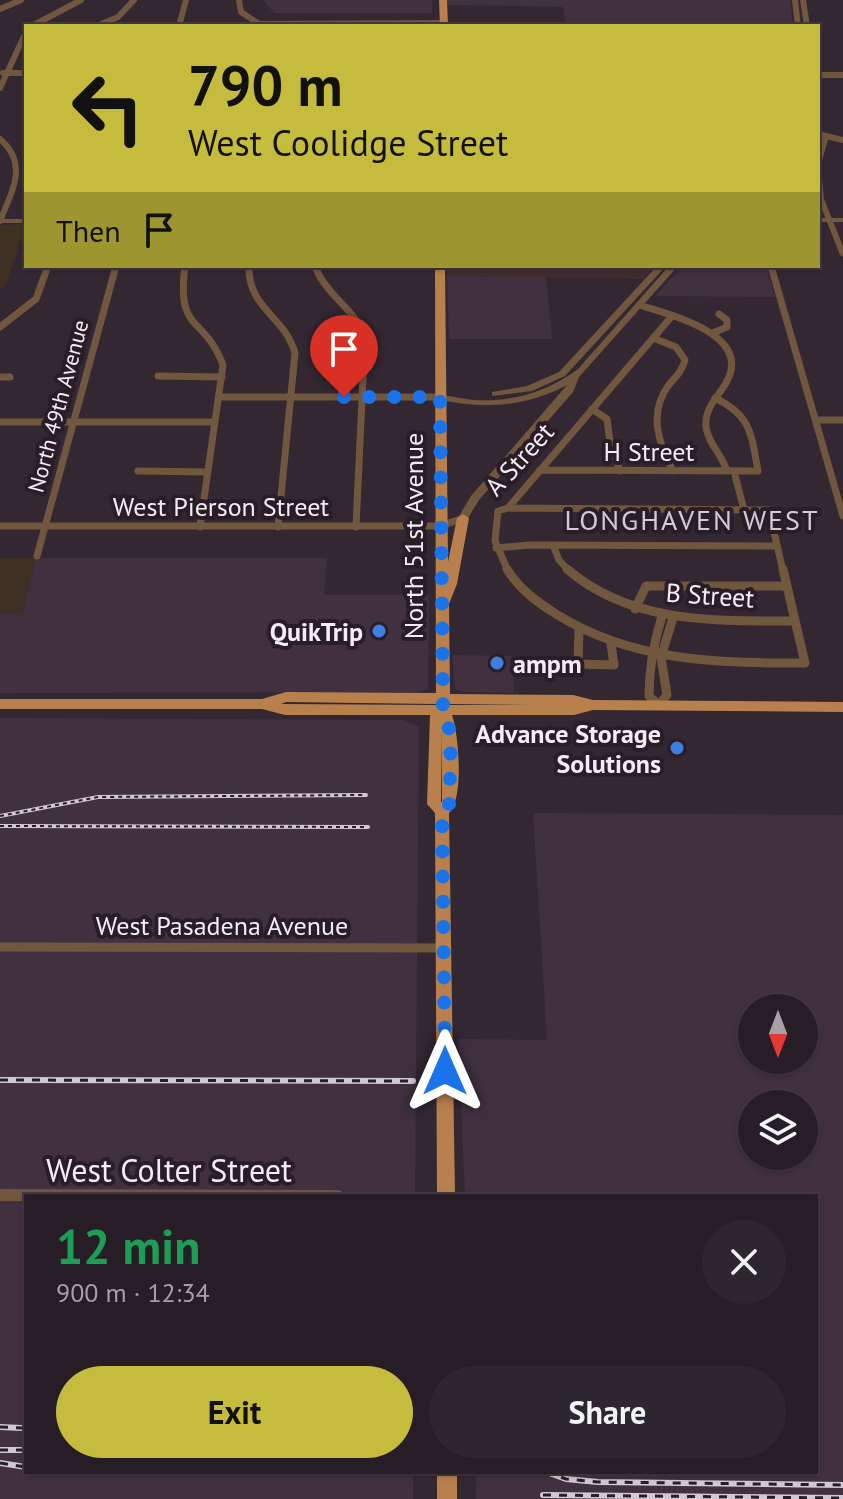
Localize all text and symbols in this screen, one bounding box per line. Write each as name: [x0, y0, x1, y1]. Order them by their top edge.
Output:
text: 790 m: [188, 49, 343, 121]
icon: left: [56, 56, 160, 160]
text: West Coolidge Street: [188, 119, 508, 166]
icon: arrive: [137, 208, 181, 252]
text: Then: [56, 211, 121, 250]
pin: [310, 315, 378, 397]
street label: North 49th Avenue: [22, 317, 94, 495]
icon: arrive: [322, 327, 366, 371]
street label: A Street: [477, 415, 561, 503]
street label: North 51st Avenue: [397, 433, 430, 639]
street label: H Street: [604, 435, 695, 468]
street label: West Pierson Street: [113, 490, 329, 523]
district label: LONGHAVEN WEST: [565, 501, 820, 538]
street label: B Street: [665, 575, 755, 615]
place label: QuikTrip: [270, 615, 363, 648]
marker: QuikTrip: [370, 622, 388, 640]
place label: ampm: [513, 647, 582, 680]
marker: ampm: [488, 654, 506, 672]
place label: Advance Storage Solutions: [475, 717, 661, 780]
marker: Advance Storage Solutions: [668, 739, 686, 757]
street label: West Pasadena Avenue: [96, 909, 348, 942]
north arrow: [738, 994, 818, 1074]
map controls: [738, 994, 818, 1170]
position arrow: [403, 1029, 487, 1113]
button: layers: [738, 1090, 818, 1170]
street label: West Colter Street: [46, 1149, 292, 1191]
text: 12 min: [56, 1215, 200, 1277]
button: close: [702, 1220, 786, 1304]
text: 900 m · 12:34: [56, 1276, 210, 1309]
button: Exit: [56, 1366, 413, 1458]
button: Share: [429, 1366, 786, 1458]

